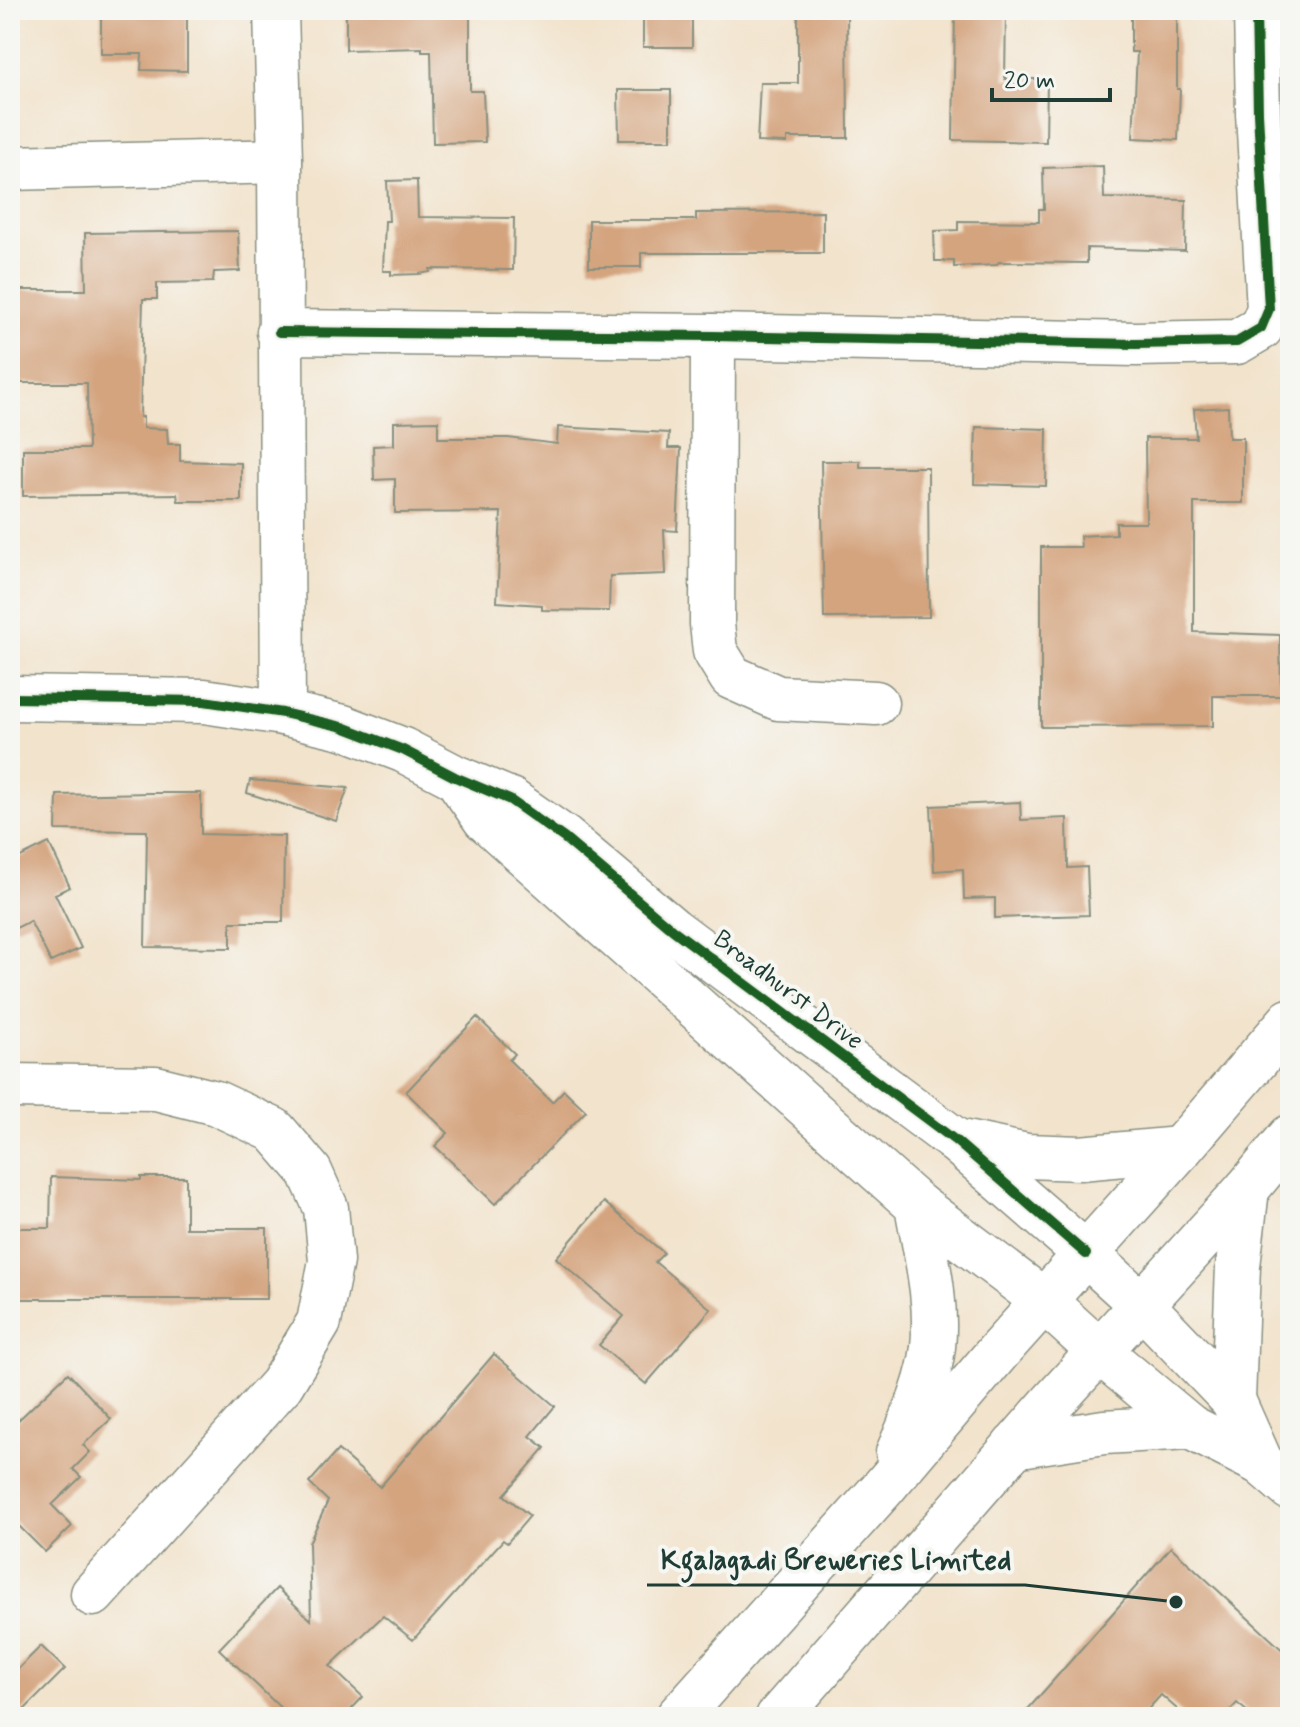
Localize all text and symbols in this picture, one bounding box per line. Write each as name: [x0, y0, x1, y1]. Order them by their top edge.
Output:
scale bar: [992, 52, 1110, 102]
text: 20 m: [1004, 66, 1055, 97]
street label: Broadhurst Drive: [706, 923, 870, 1058]
callout: Kgalagadi Breweries Limited: [647, 1533, 1025, 1585]
text: Kgalagadi Breweries Limited: [661, 1543, 1011, 1583]

